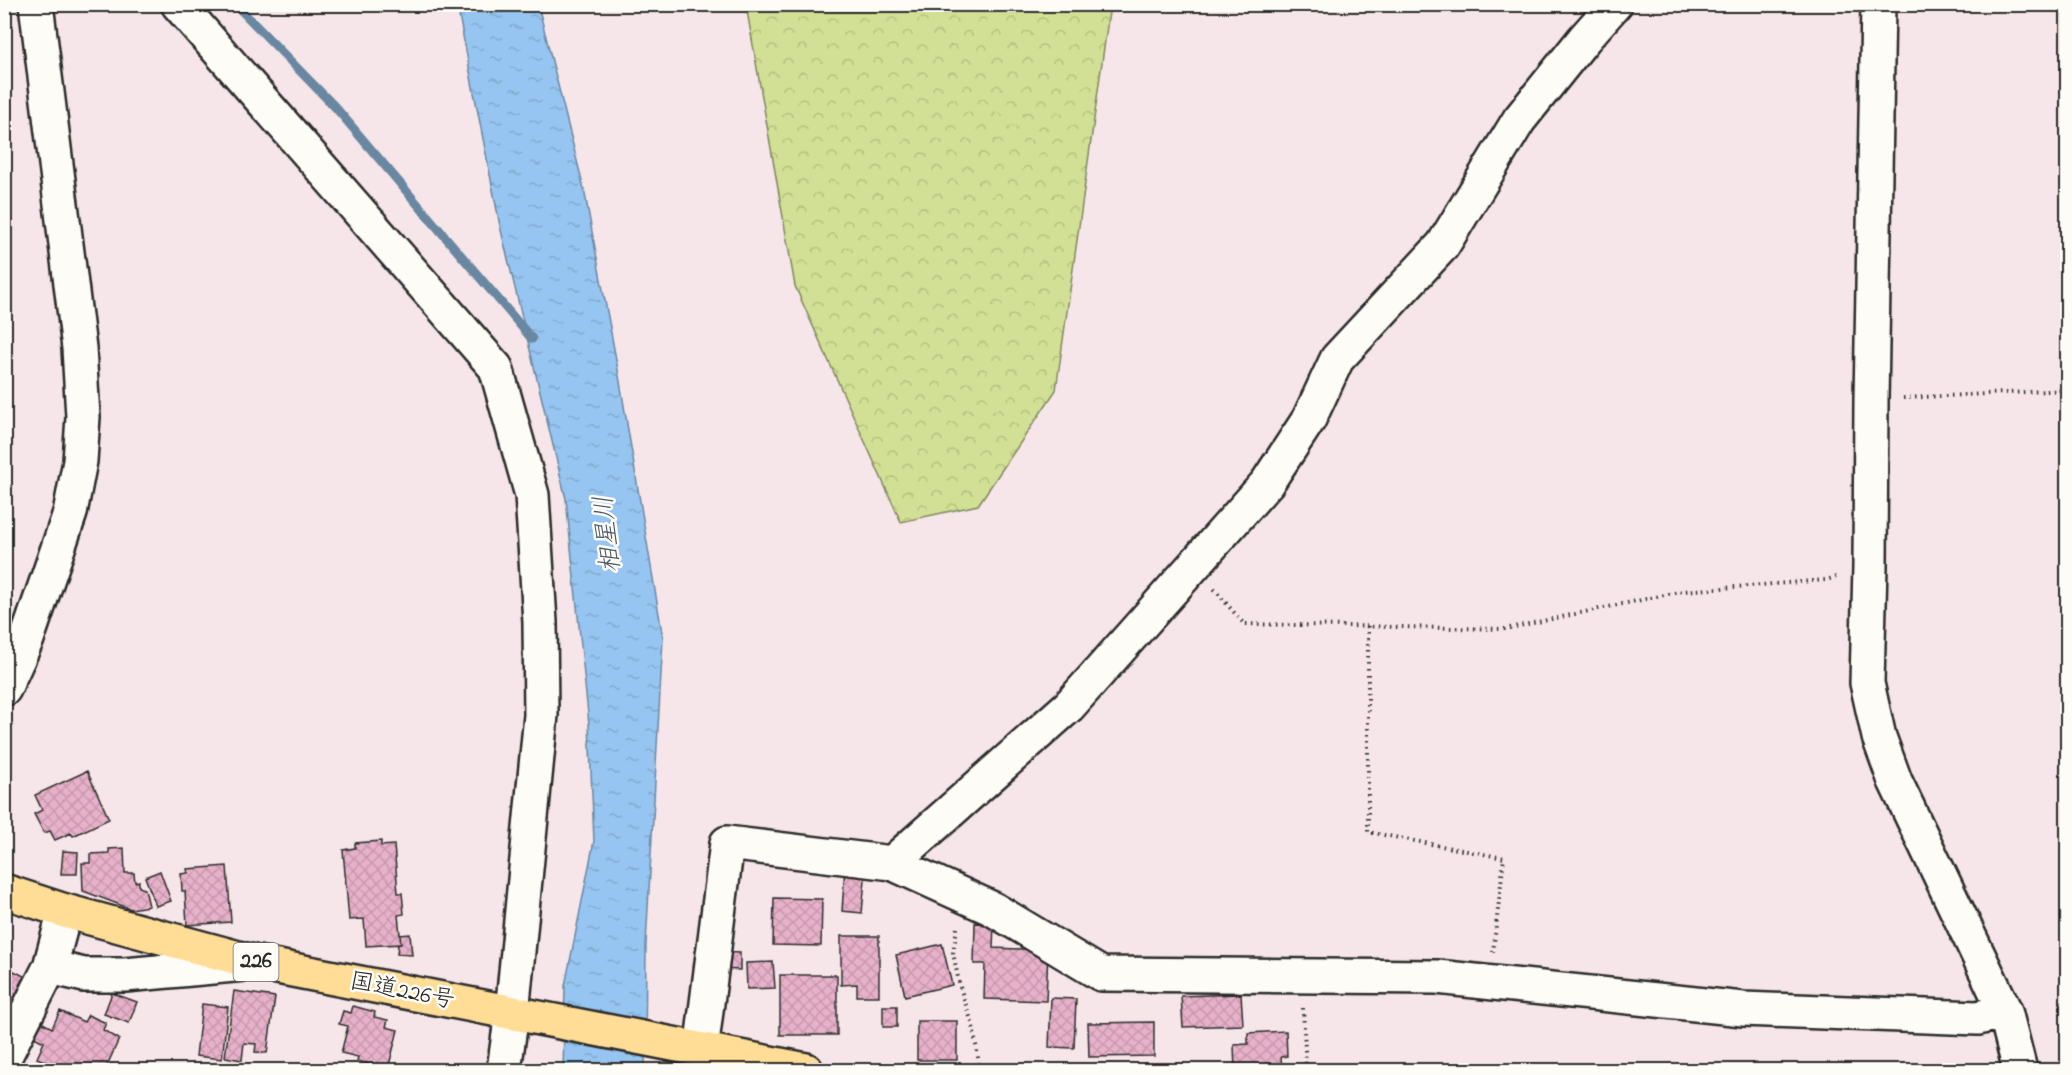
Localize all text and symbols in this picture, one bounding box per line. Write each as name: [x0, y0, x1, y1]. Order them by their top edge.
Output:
water label: 相星川: [586, 493, 632, 575]
road number: 226: [234, 943, 278, 981]
street label: 国道226号: [346, 965, 458, 1019]

